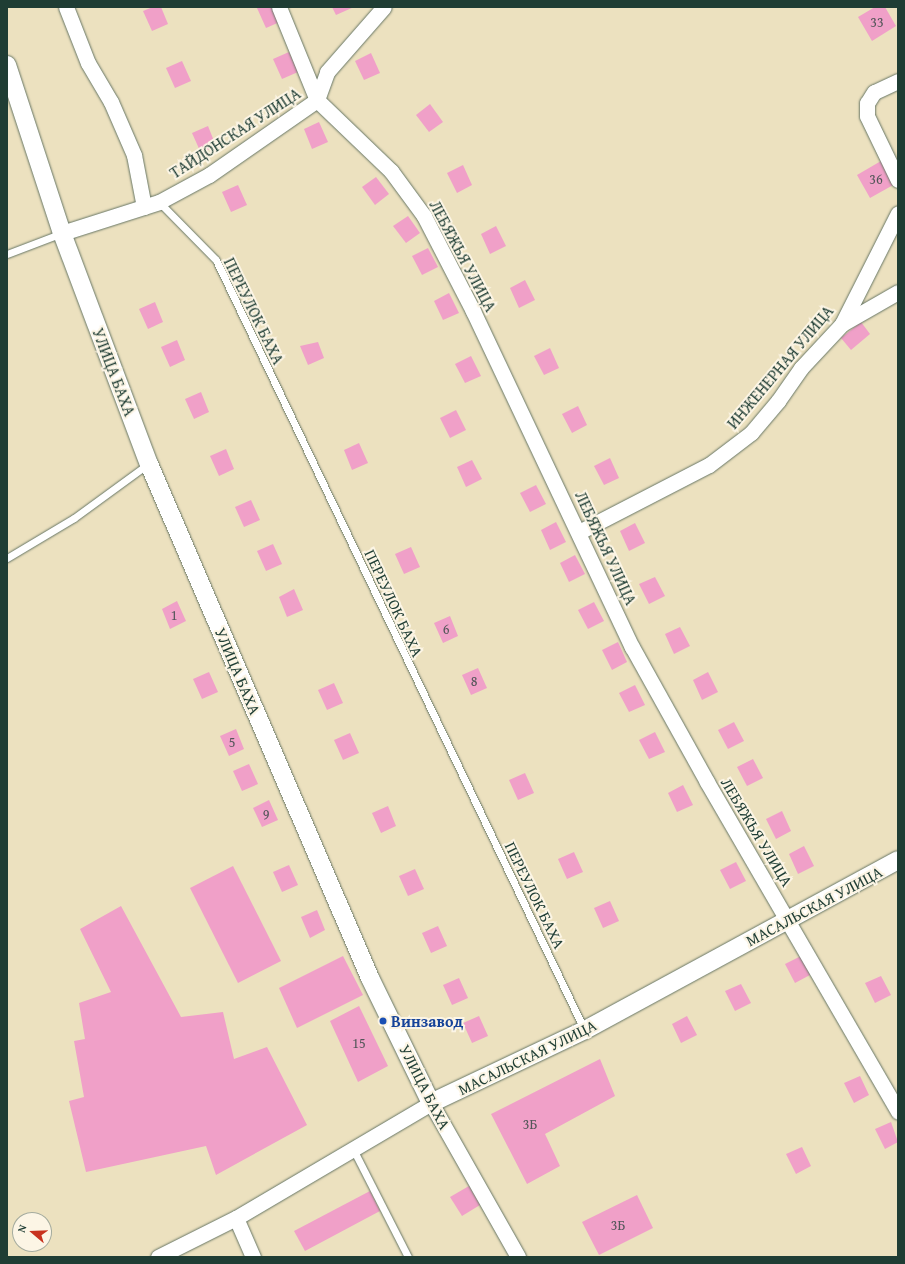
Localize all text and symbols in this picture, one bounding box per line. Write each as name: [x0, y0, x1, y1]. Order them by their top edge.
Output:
house number: 33: [870, 14, 884, 30]
street label: ТАЙДОНСКАЯ УЛИЦА: [166, 84, 304, 182]
house number: 36: [869, 171, 883, 187]
street label: ЛЕБЯЖЬЯ УЛИЦА: [426, 197, 500, 315]
street label: ПЕРЕУЛОК БАХА: [220, 254, 288, 368]
street label: ИНЖЕНЕРНАЯ УЛИЦА: [723, 301, 837, 433]
street label: УЛИЦА БАХА: [88, 325, 140, 419]
street label: ЛЕБЯЖЬЯ УЛИЦА: [571, 488, 641, 608]
street label: ПЕРЕУЛОК БАХА: [361, 546, 427, 660]
house number: 1: [171, 607, 177, 623]
house number: 6: [443, 621, 449, 637]
street label: УЛИЦА БАХА: [211, 625, 265, 717]
house number: 8: [471, 673, 477, 689]
house number: 5: [229, 734, 235, 750]
street label: ЛЕБЯЖЬЯ УЛИЦА: [717, 774, 797, 890]
house number: 9: [263, 806, 269, 822]
street label: ПЕРЕУЛОК БАХА: [501, 838, 569, 952]
street label: МАСАЛЬСКАЯ УЛИЦА: [743, 862, 885, 950]
place label: Винзавод: [391, 1011, 463, 1031]
street label: МАСАЛЬСКАЯ УЛИЦА: [455, 1015, 599, 1099]
marker: Винзавод: [378, 1016, 388, 1026]
house number: 15: [352, 1035, 366, 1051]
street label: УЛИЦА БАХА: [395, 1041, 455, 1133]
house number: 3Б: [523, 1116, 537, 1132]
north arrow: [12, 1212, 52, 1252]
house number: 3Б: [611, 1217, 625, 1233]
text: N: [13, 1222, 30, 1235]

